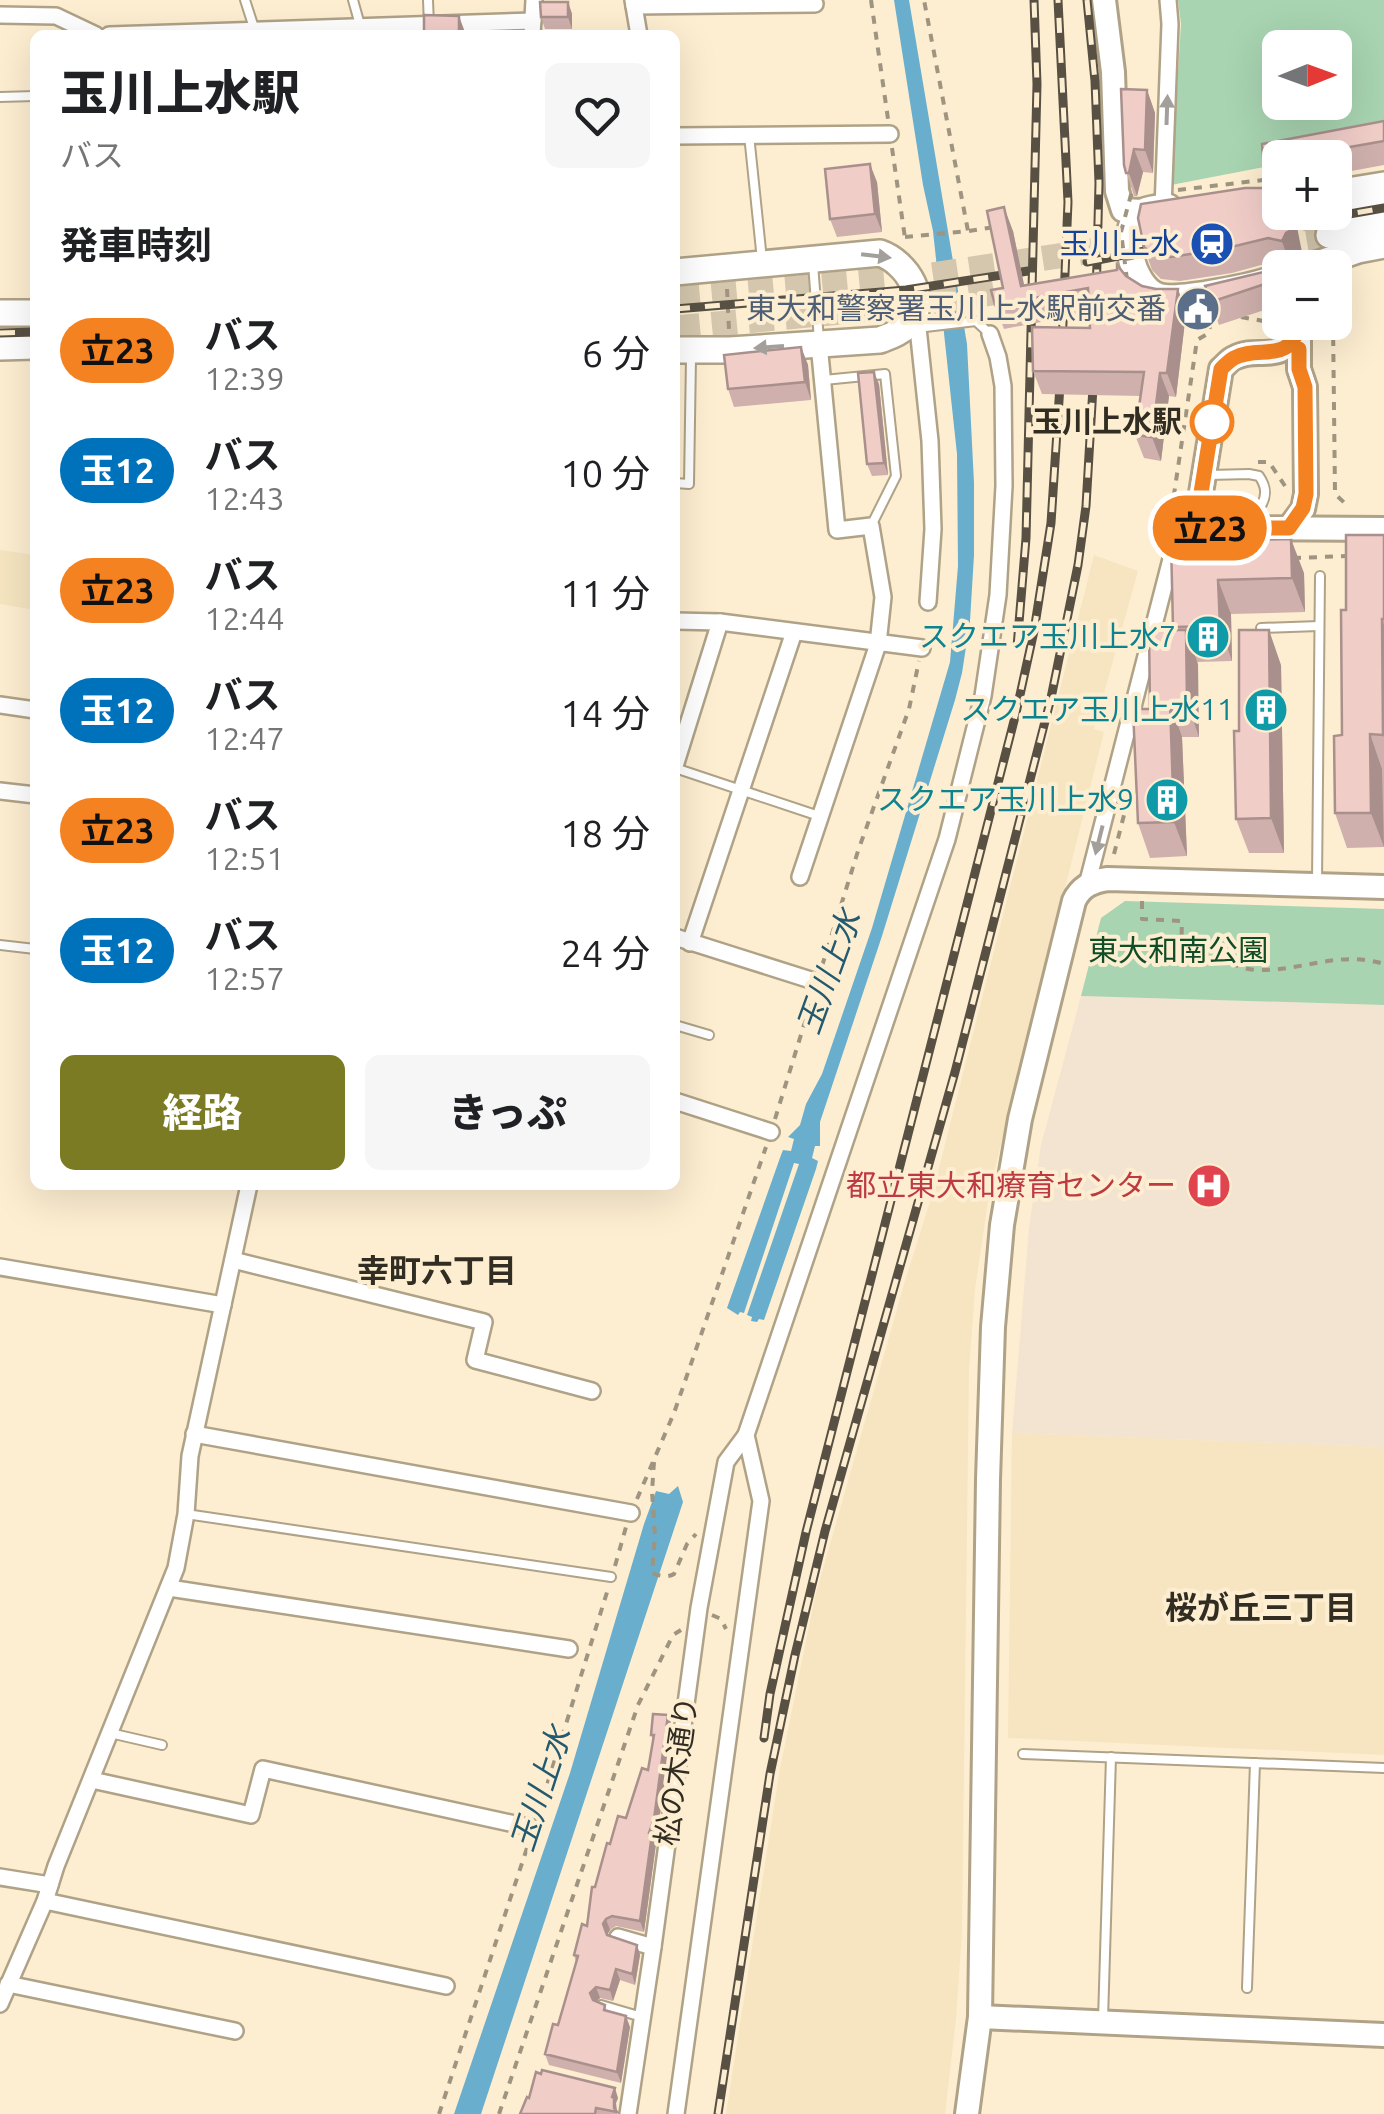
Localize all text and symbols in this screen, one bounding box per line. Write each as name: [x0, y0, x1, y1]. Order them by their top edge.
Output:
north arrow: [1262, 30, 1352, 120]
map controls: [1262, 30, 1352, 340]
button: heart: [545, 63, 650, 168]
text: 玉川上水駅: [60, 65, 300, 119]
one-way arrow: [1159, 94, 1175, 126]
text: バス: [60, 137, 124, 173]
button: +: [1262, 140, 1352, 230]
station icon: 玉川上水: [1189, 221, 1235, 267]
text: 発車時刻: [60, 224, 212, 266]
place label: 玉川上水: [1060, 226, 1180, 260]
one-way arrow: [861, 248, 892, 264]
button: −: [1262, 250, 1352, 340]
public building icon: 東大和警察署玉川上水駅前交番: [1175, 286, 1221, 332]
place label: 東大和警察署玉川上水駅前交番: [746, 291, 1166, 325]
text: バス: [204, 314, 281, 356]
text: 立23: [80, 330, 154, 370]
text: 6 分: [582, 332, 650, 374]
one-way arrow: [752, 339, 784, 355]
text: 12:39: [204, 360, 285, 396]
marker: 玉川上水駅: [1191, 401, 1233, 443]
place label: 玉川上水駅: [1032, 404, 1182, 438]
text: バス: [204, 434, 281, 476]
text: 玉12: [80, 450, 154, 490]
text: 10 分: [560, 452, 650, 494]
text: 12:43: [204, 480, 285, 516]
line badge: 立23: [1152, 496, 1268, 560]
text: 立23: [1173, 508, 1247, 548]
text: バス: [204, 554, 281, 596]
text: 立23: [80, 570, 154, 610]
text: 11 分: [560, 572, 650, 614]
text: 12:44: [204, 600, 285, 636]
building icon: スクエア玉川上水7: [1185, 614, 1231, 660]
place label: スクエア玉川上水7: [919, 619, 1176, 653]
text: バス: [204, 674, 281, 716]
building icon: スクエア玉川上水11: [1243, 687, 1289, 733]
text: 玉12: [80, 690, 154, 730]
text: 14 分: [560, 692, 650, 734]
place label: スクエア玉川上水11: [960, 692, 1234, 726]
text: 12:47: [204, 720, 285, 756]
building icon: スクエア玉川上水9: [1144, 777, 1190, 823]
place label: スクエア玉川上水9: [877, 782, 1134, 816]
text: バス: [204, 794, 281, 836]
text: 立23: [80, 810, 154, 850]
text: 18 分: [560, 812, 650, 854]
one-way arrow: [1090, 825, 1106, 856]
text: 12:51: [204, 840, 285, 876]
water label: 玉川上水: [789, 903, 868, 1038]
text: バス: [204, 914, 281, 956]
text: 玉12: [80, 930, 154, 970]
text: 24 分: [560, 932, 650, 974]
park label: 東大和南公園: [1088, 933, 1268, 967]
text: 12:57: [204, 960, 285, 996]
button: 経路: [60, 1055, 345, 1170]
button: きっぷ: [365, 1055, 650, 1170]
hospital icon: 都立東大和療育センター: [1186, 1163, 1232, 1209]
place label: 都立東大和療育センター: [846, 1168, 1176, 1202]
district label: 幸町六丁目: [357, 1252, 517, 1288]
district label: 桜が丘三丁目: [1165, 1589, 1357, 1625]
street label: 松の木通り: [649, 1694, 703, 1847]
water label: 玉川上水: [503, 1719, 578, 1855]

